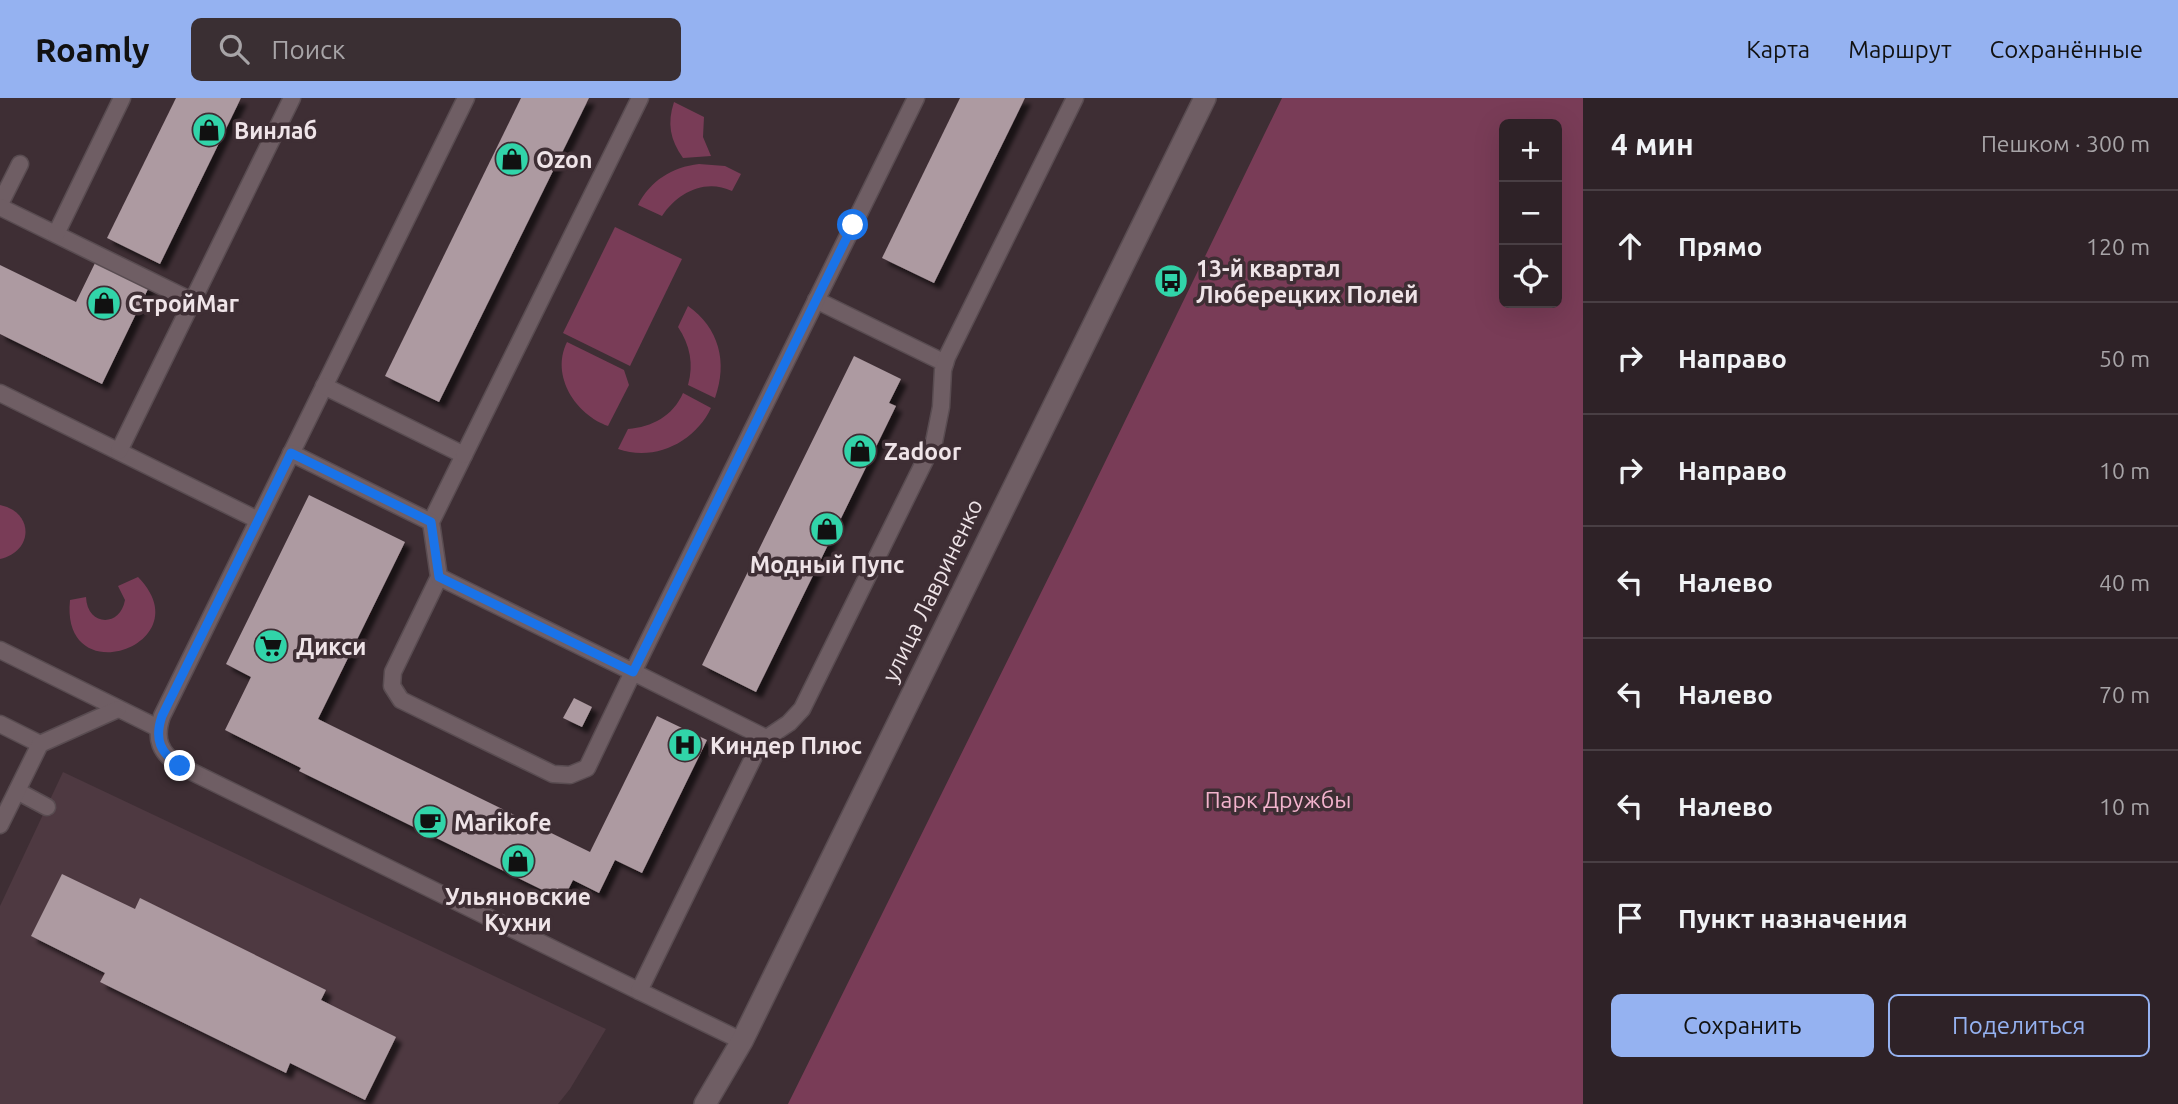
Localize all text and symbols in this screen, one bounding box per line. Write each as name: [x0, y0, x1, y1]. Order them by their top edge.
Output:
search box: [191, 18, 681, 81]
icon: search: [215, 30, 253, 68]
text: Roamly: [35, 31, 149, 68]
text: Поиск: [271, 35, 346, 64]
text: Карта: [1746, 36, 1810, 63]
text: Маршрут: [1848, 36, 1952, 63]
text: Сохранённые: [1990, 36, 2143, 63]
shop icon: Винлаб: [190, 111, 228, 149]
place label: Винлаб: [234, 118, 317, 143]
map controls: [1499, 119, 1562, 308]
button: +: [1499, 119, 1562, 182]
text: 4 мин: [1611, 127, 1694, 161]
text: Пешком · 300 m: [1981, 131, 2150, 156]
shop icon: Ozon: [493, 140, 531, 178]
place label: Ozon: [536, 147, 592, 172]
button: −: [1499, 182, 1562, 245]
route start: [837, 209, 868, 240]
icon: ahead: [1611, 227, 1649, 265]
text: Прямо: [1678, 232, 1762, 261]
text: 120 m: [2086, 234, 2150, 259]
button: locate: [1499, 245, 1562, 308]
place label: 13-й квартал Люберецких Полей: [1196, 256, 1418, 307]
bus stop icon: 13-й квартал Люберецких Полей: [1152, 262, 1190, 300]
shop icon: СтройМаг: [85, 284, 123, 322]
place label: СтройМаг: [128, 291, 239, 316]
icon: right: [1611, 339, 1649, 377]
text: Направо: [1678, 344, 1787, 373]
text: 50 m: [2099, 346, 2150, 371]
shop icon: Zadoor: [841, 432, 879, 470]
place label: Zadoor: [884, 439, 962, 464]
icon: right: [1611, 451, 1649, 489]
text: Направо: [1678, 456, 1787, 485]
text: 10 m: [2099, 458, 2150, 483]
street label: улица Лавриненко: [877, 495, 987, 685]
shop icon: Модный Пупс: [808, 510, 846, 548]
place label: Модный Пупс: [750, 552, 904, 577]
icon: left: [1611, 563, 1649, 601]
text: Налево: [1678, 568, 1773, 597]
text: 40 m: [2099, 570, 2150, 595]
supermarket icon: Дикси: [252, 627, 290, 665]
place label: Дикси: [296, 634, 366, 659]
icon: left: [1611, 675, 1649, 713]
text: Налево: [1678, 680, 1773, 709]
text: 70 m: [2099, 682, 2150, 707]
hospital icon: Киндер Плюс: [666, 726, 704, 764]
place label: Киндер Плюс: [710, 733, 862, 758]
route end: [164, 750, 195, 781]
park label: Парк Дружбы: [1205, 787, 1351, 812]
icon: left: [1611, 787, 1649, 825]
text: Налево: [1678, 792, 1773, 821]
text: 10 m: [2099, 794, 2150, 819]
cafe icon: Marikofe: [411, 803, 449, 841]
place label: Marikofe: [454, 810, 551, 835]
shop icon: Ульяновские Кухни: [499, 842, 537, 880]
place label: Ульяновские Кухни: [445, 884, 591, 935]
icon: arrive: [1611, 899, 1649, 937]
text: Пункт назначения: [1678, 904, 1908, 933]
button: Сохранить: [1611, 994, 1874, 1057]
button: Поделиться: [1888, 994, 2150, 1057]

